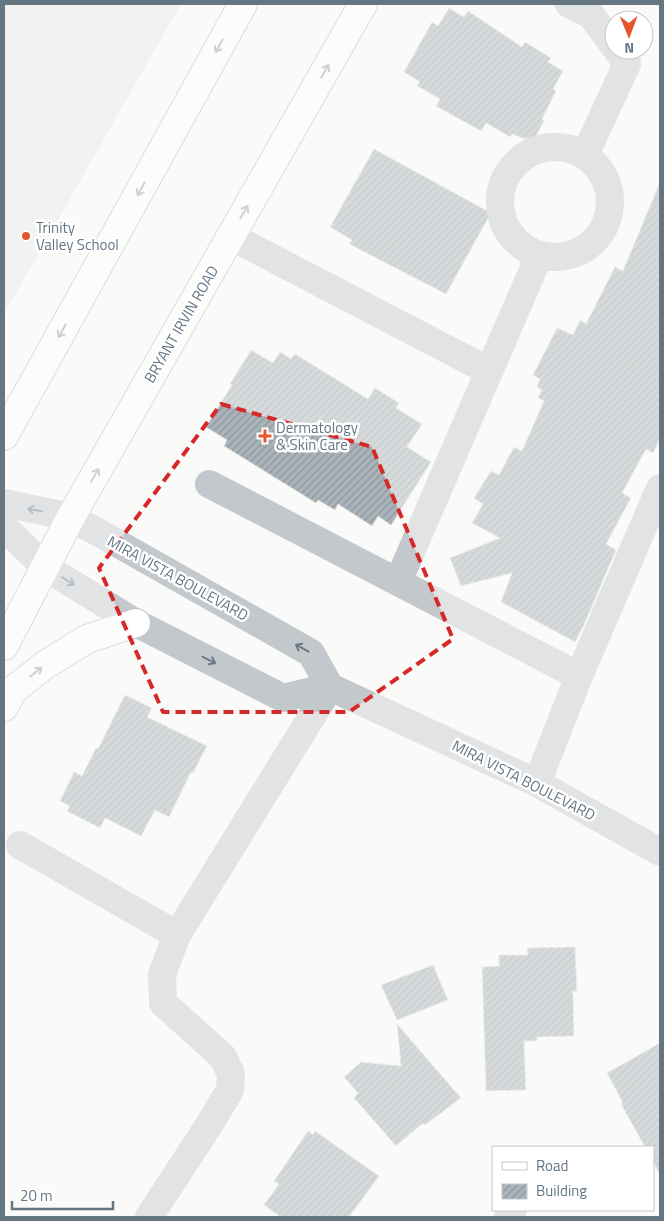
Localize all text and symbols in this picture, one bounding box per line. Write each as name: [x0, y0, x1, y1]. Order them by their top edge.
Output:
north arrow: [604, 10, 654, 60]
text: N: [624, 38, 634, 59]
one-way arrow: [214, 39, 224, 53]
one-way arrow: [321, 65, 331, 79]
one-way arrow: [135, 181, 145, 195]
one-way arrow: [240, 205, 250, 220]
place label: Trinity Valley School: [36, 216, 119, 256]
marker: Trinity Valley School: [20, 230, 32, 242]
street label: BRYANT IRVIN ROAD: [138, 261, 224, 387]
one-way arrow: [57, 323, 67, 338]
place label: Dermatology & Skin Care: [276, 416, 358, 456]
marker: Dermatology & Skin Care: [258, 429, 272, 443]
one-way arrow: [90, 468, 100, 483]
one-way arrow: [27, 504, 43, 514]
street label: MIRA VISTA BOULEVARD: [103, 530, 253, 626]
one-way arrow: [60, 576, 74, 586]
one-way arrow: [295, 643, 309, 653]
one-way arrow: [202, 655, 217, 665]
one-way arrow: [29, 666, 42, 677]
street label: MIRA VISTA BOULEVARD: [448, 734, 600, 826]
legend: [492, 1146, 654, 1211]
text: Road: [536, 1154, 568, 1177]
scale bar: [12, 1178, 114, 1210]
text: Building: [536, 1179, 587, 1202]
text: 20 m: [20, 1184, 53, 1207]

